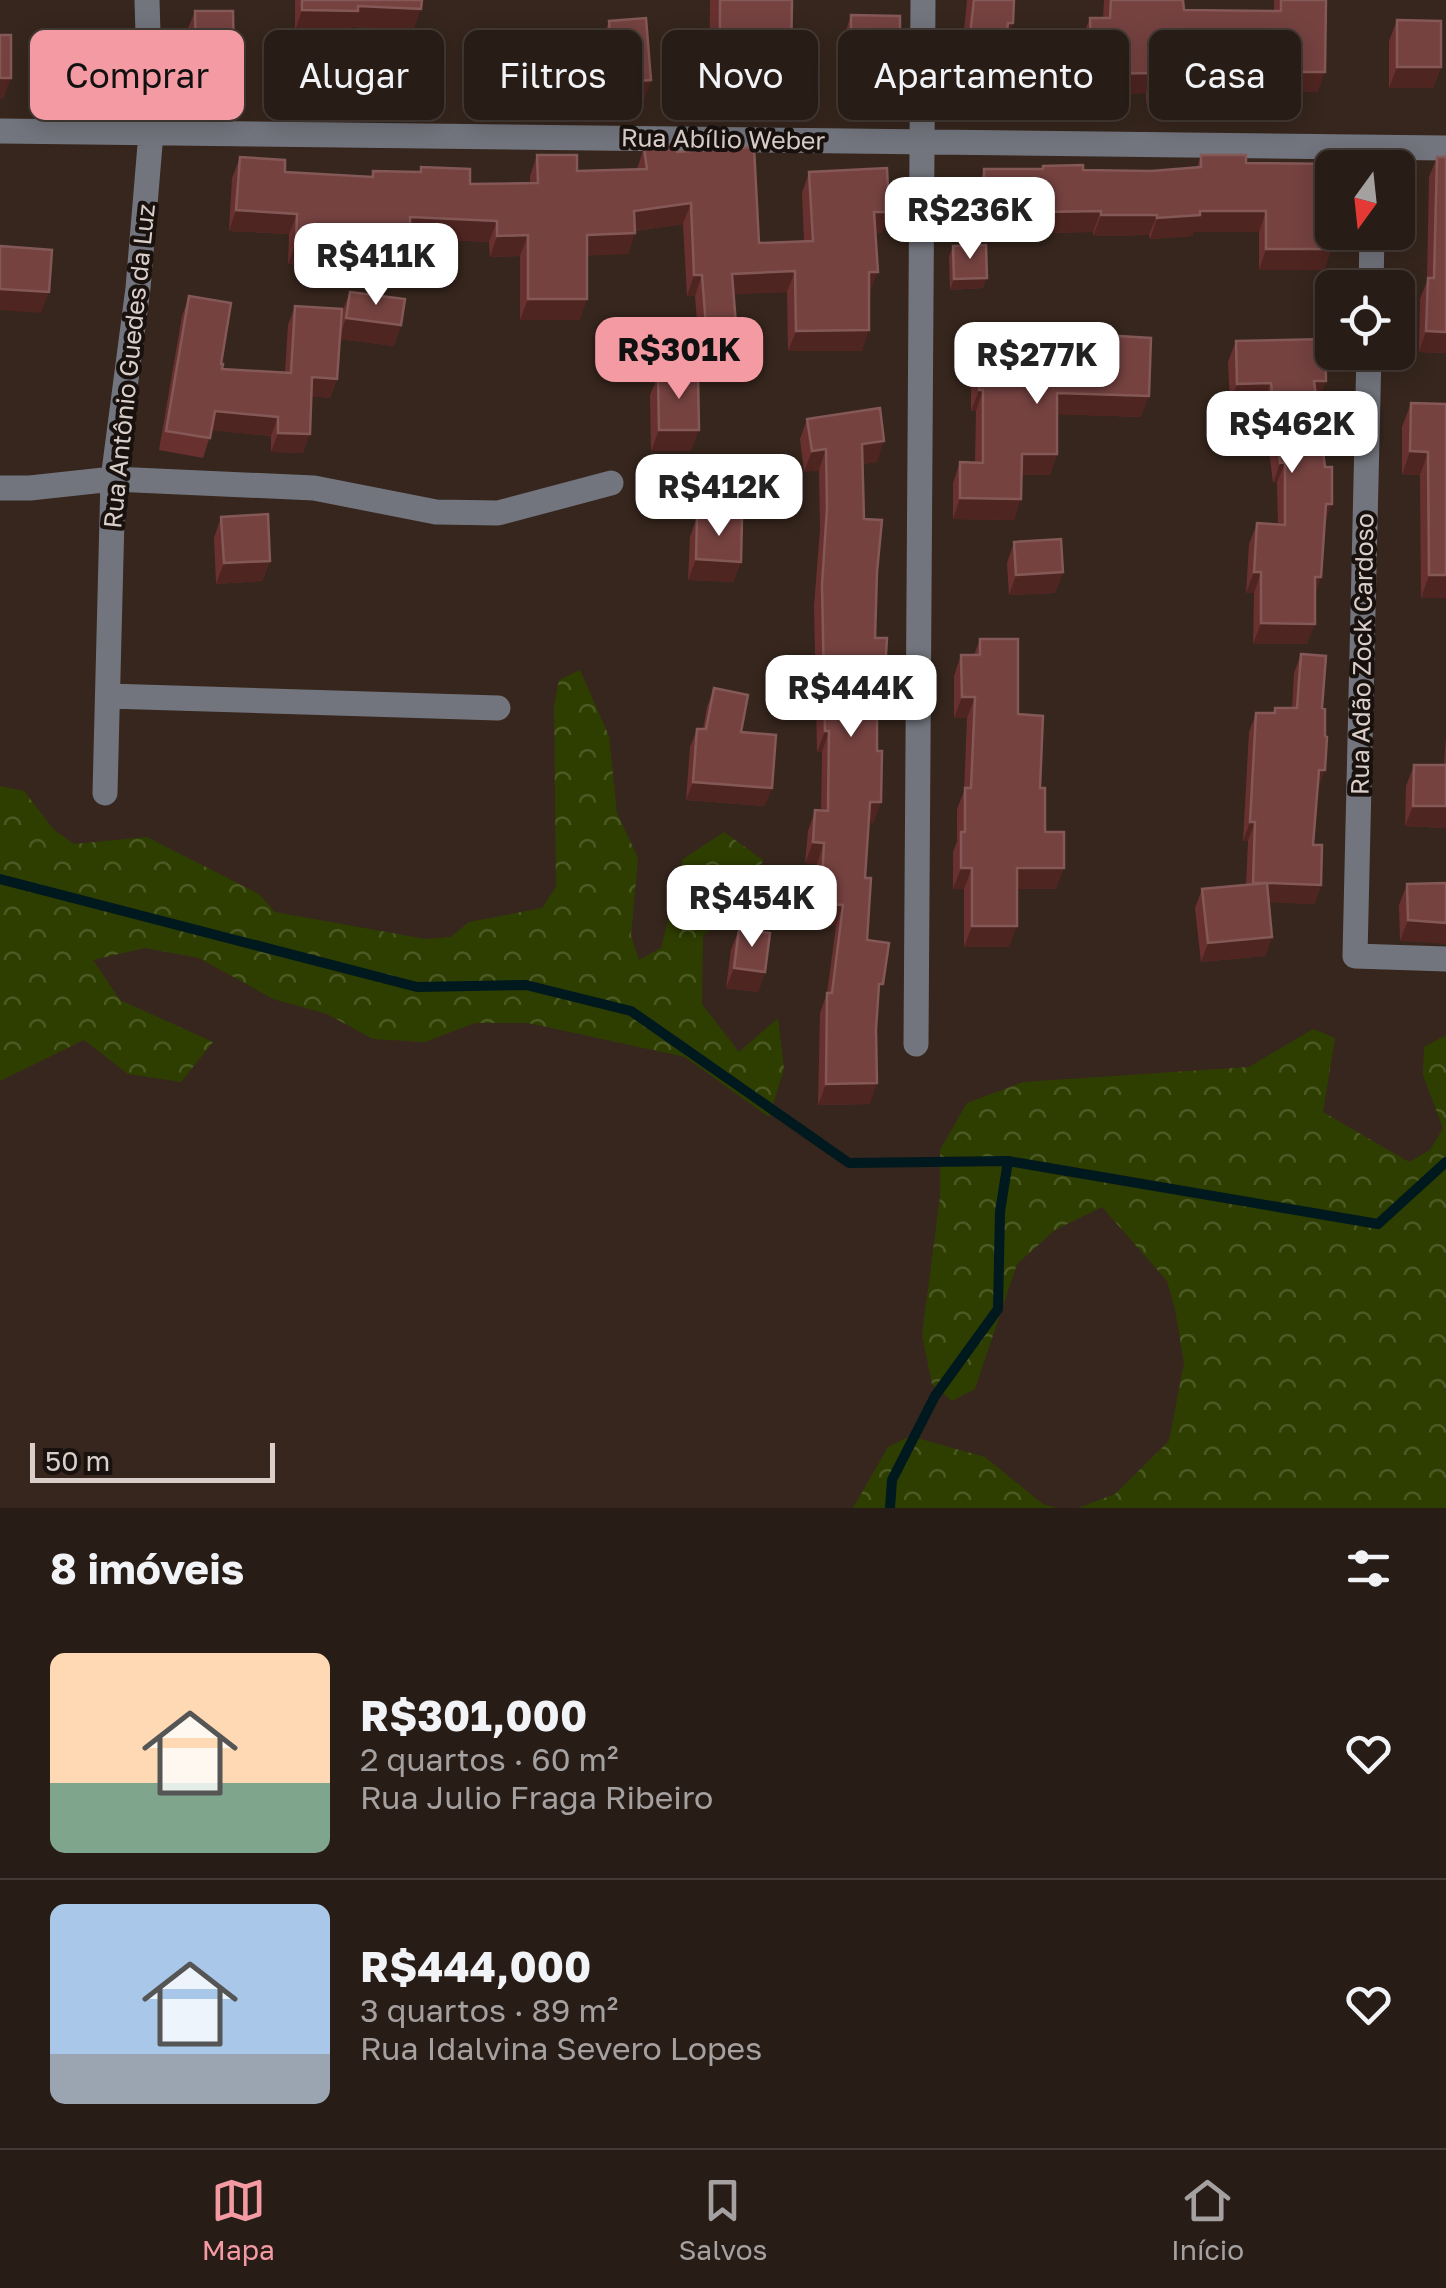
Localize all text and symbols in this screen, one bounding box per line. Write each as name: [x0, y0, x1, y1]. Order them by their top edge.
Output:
chip: Comprar: [30, 30, 244, 120]
chip: Alugar: [264, 30, 444, 120]
chip: Filtros: [464, 30, 642, 120]
chip: Novo: [662, 30, 818, 120]
chip: Apartamento: [838, 30, 1129, 120]
chip: Casa: [1149, 30, 1301, 120]
street label: Rua Abílio Weber: [621, 121, 826, 156]
north arrow: [1315, 150, 1415, 250]
map controls: [1315, 150, 1415, 370]
pin: R$236K: [889, 177, 1051, 262]
text: R$236K: [907, 190, 1033, 228]
street label: Rua Antônio Guedes da Luz: [96, 202, 161, 530]
pin: R$411K: [295, 223, 457, 308]
text: R$411K: [316, 236, 436, 274]
button: locate: [1315, 270, 1415, 370]
pin: R$301K: [598, 317, 760, 402]
pin: R$277K: [956, 322, 1118, 407]
text: R$301K: [617, 330, 741, 368]
text: R$277K: [976, 335, 1098, 373]
pin: R$462K: [1211, 391, 1373, 476]
text: R$462K: [1229, 404, 1355, 442]
pin: R$412K: [638, 454, 800, 539]
text: R$412K: [658, 467, 780, 505]
street label: Rua Adão Zock Cardoso: [1344, 513, 1379, 795]
pin: R$444K: [770, 655, 932, 740]
text: R$444K: [788, 668, 914, 706]
pin: R$454K: [671, 865, 833, 950]
text: R$454K: [689, 878, 815, 916]
scale bar: [30, 1438, 275, 1482]
text: 50 m: [45, 1444, 110, 1477]
icon: filters: [1341, 1541, 1396, 1596]
text: 8 imóveis: [50, 1543, 244, 1593]
text: R$301,000: [360, 1690, 587, 1740]
icon: home: [130, 1693, 250, 1813]
icon: heart: [1341, 1726, 1396, 1781]
text: 2 quartos · 60 m²: [360, 1740, 618, 1778]
text: Rua Julio Fraga Ribeiro: [360, 1778, 713, 1816]
text: R$444,000: [360, 1941, 591, 1991]
icon: home: [130, 1944, 250, 2064]
icon: heart: [1341, 1977, 1396, 2032]
text: 3 quartos · 89 m²: [360, 1991, 618, 2029]
text: Rua Idalvina Severo Lopes: [360, 2029, 762, 2067]
tab: Mapa: [202, 2173, 275, 2266]
tab: Salvos: [678, 2173, 767, 2266]
tab: Início: [1171, 2173, 1244, 2266]

